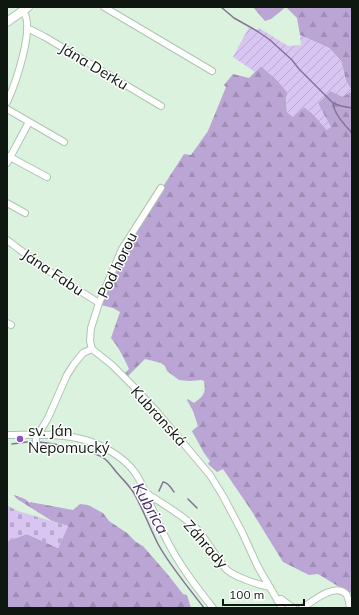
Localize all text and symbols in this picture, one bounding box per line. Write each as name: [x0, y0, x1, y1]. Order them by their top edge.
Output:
street label: Jána Derku: [56, 38, 132, 94]
street label: Pod horou: [93, 229, 141, 301]
street label: Jána Fabu: [18, 244, 88, 300]
street label: Kubranská: [127, 382, 191, 450]
place label: sv. Ján Nepomucký: [28, 421, 110, 457]
marker: sv. Ján Nepomucký: [15, 434, 25, 444]
water label: Kubrica: [129, 479, 173, 538]
street label: Záhrady: [180, 516, 232, 572]
scale bar: [223, 581, 304, 607]
text: 100 m: [229, 587, 264, 602]

